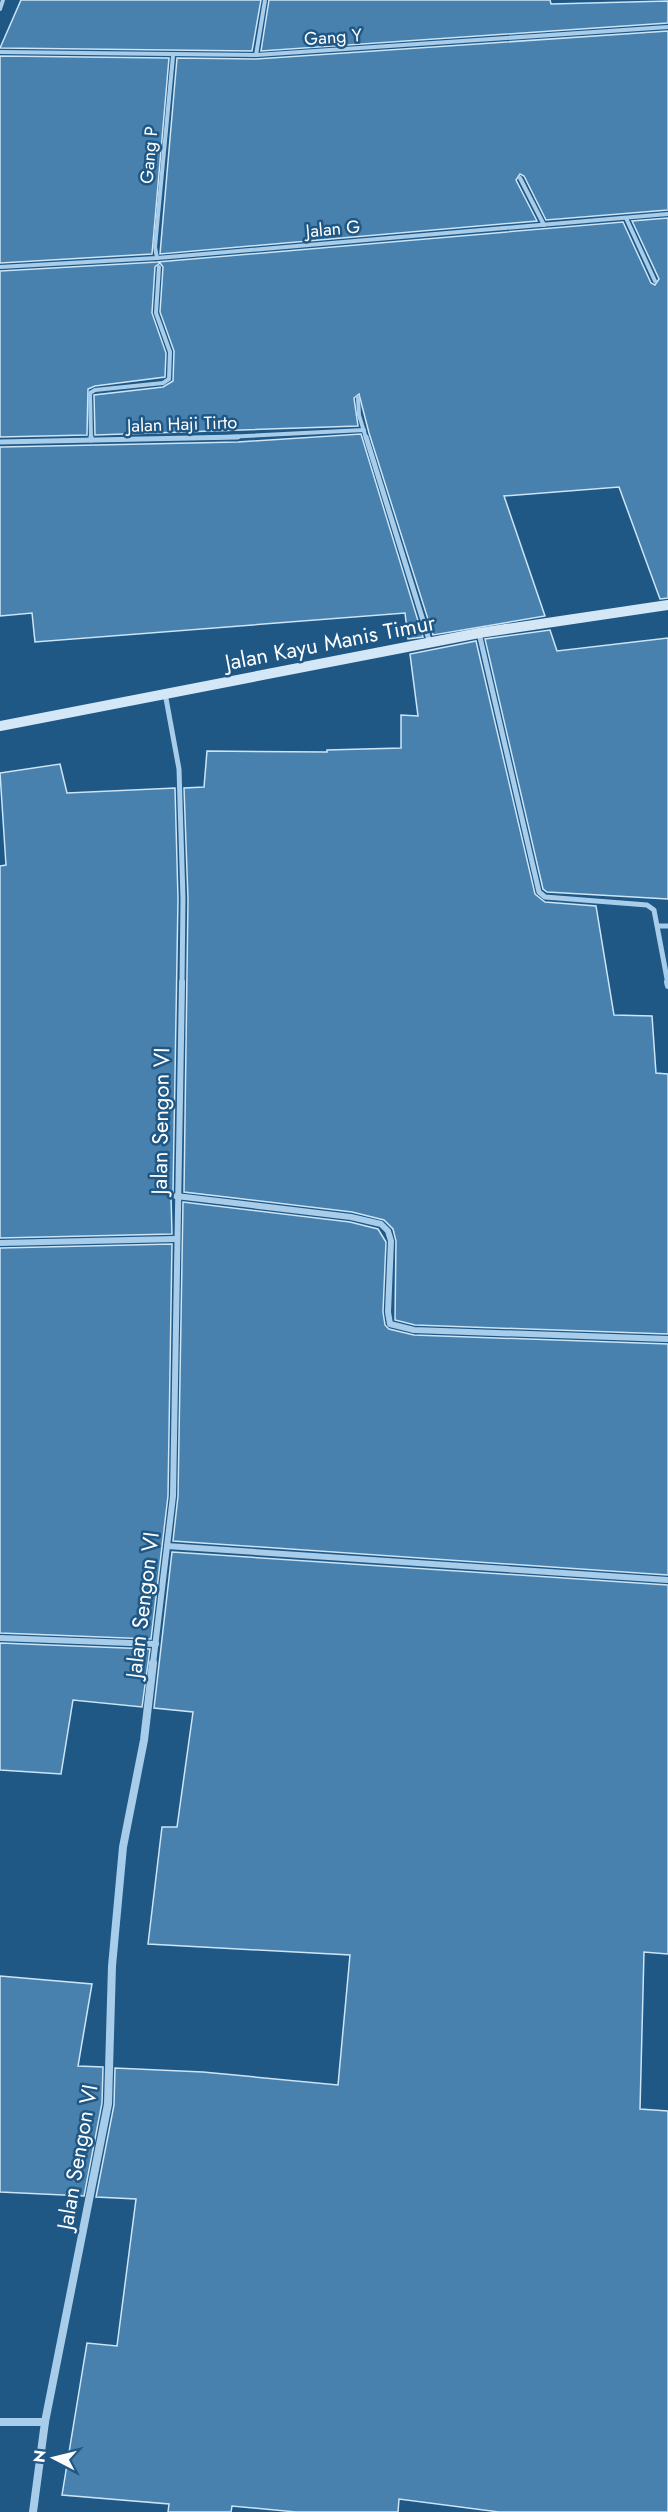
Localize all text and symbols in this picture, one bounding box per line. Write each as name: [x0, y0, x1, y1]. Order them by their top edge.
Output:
street label: Gang Y: [303, 22, 364, 52]
street label: Gang P: [134, 125, 164, 185]
street label: Jalan G: [303, 214, 361, 245]
street label: Jalan Haji Tirto: [125, 409, 238, 439]
street label: Jalan Kayu Manis Timur: [219, 606, 438, 679]
street label: Jalan Sengon VI: [143, 1047, 177, 1198]
street label: Jalan Sengon VI: [117, 1530, 167, 1683]
street label: Jalan Sengon VI: [48, 2082, 106, 2235]
north arrow: [24, 2428, 84, 2488]
text: N: [27, 2449, 52, 2464]

